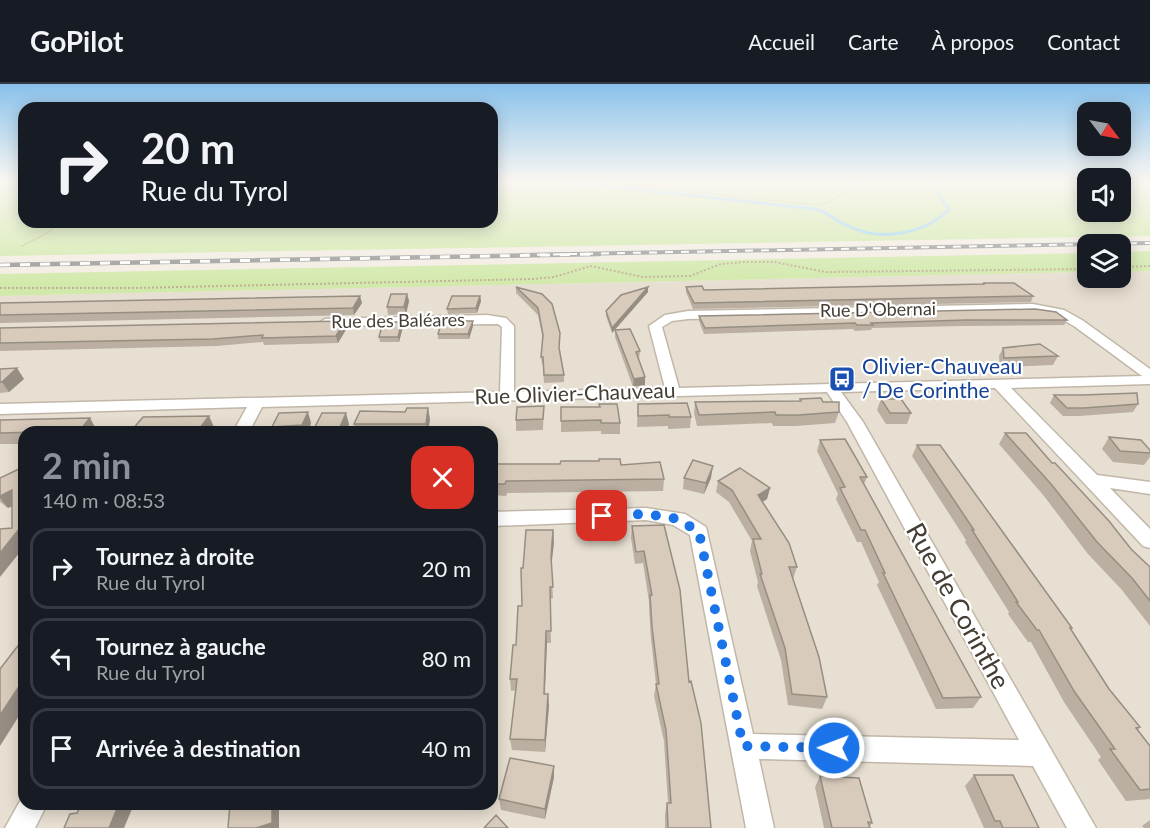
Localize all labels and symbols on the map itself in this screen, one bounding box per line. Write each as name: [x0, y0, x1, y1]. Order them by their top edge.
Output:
north arrow: [1077, 102, 1131, 156]
street label: Rue D'Obernai: [820, 297, 936, 321]
street label: Rue des Baléares: [331, 308, 465, 332]
place label: Olivier-Chauveau / De Corinthe: [862, 353, 1022, 402]
bus stop icon: Olivier-Chauveau / De Corinthe: [827, 364, 857, 394]
street label: Rue Olivier-Chauveau: [474, 376, 676, 409]
pin: [576, 490, 627, 541]
street label: Rue de Corinthe: [900, 517, 1018, 694]
position arrow: [802, 716, 866, 780]

